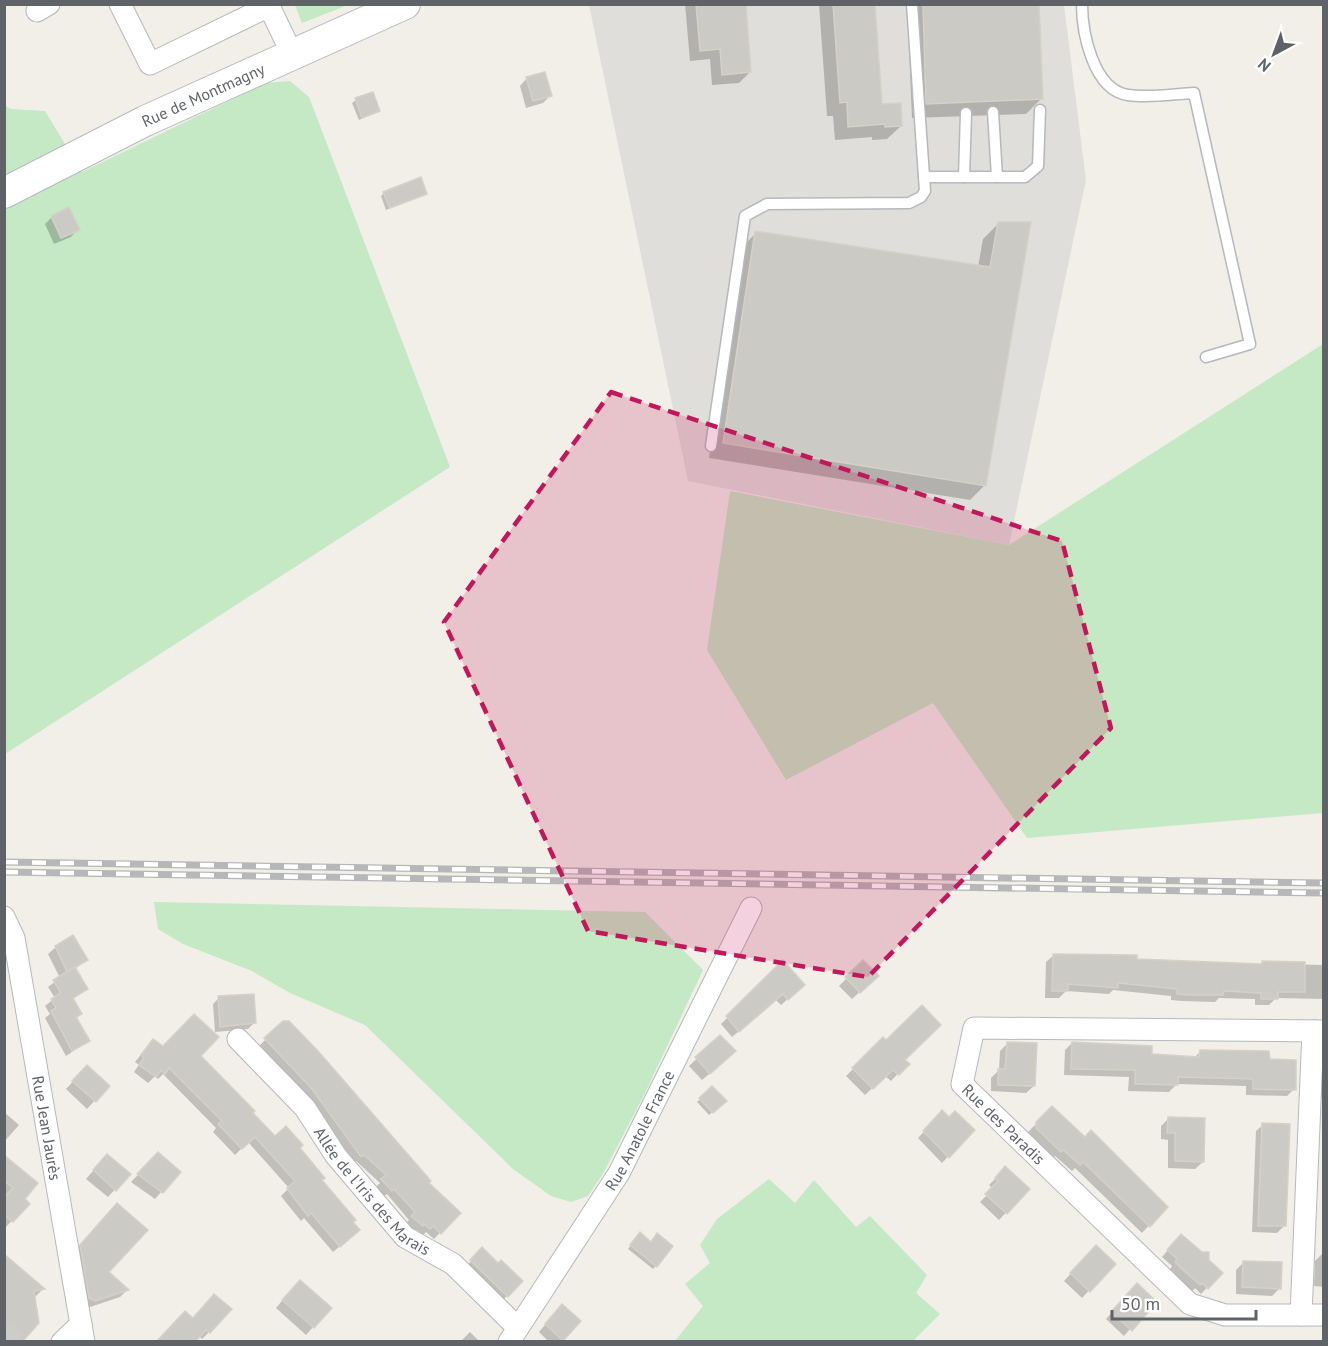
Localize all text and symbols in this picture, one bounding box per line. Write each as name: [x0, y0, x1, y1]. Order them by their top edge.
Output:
north arrow: [1244, 24, 1304, 84]
text: N: [1254, 54, 1275, 76]
street label: Rue de Montmagny: [138, 58, 268, 131]
street label: Rue Anatole France: [600, 1067, 679, 1194]
street label: Rue Jean Jaurès: [28, 1074, 66, 1182]
street label: Rue des Paradis: [958, 1080, 1049, 1169]
street label: Allée de l'Iris des Marais: [310, 1123, 434, 1259]
scale bar: [1112, 1283, 1256, 1321]
text: 50 m: [1121, 1292, 1160, 1315]

